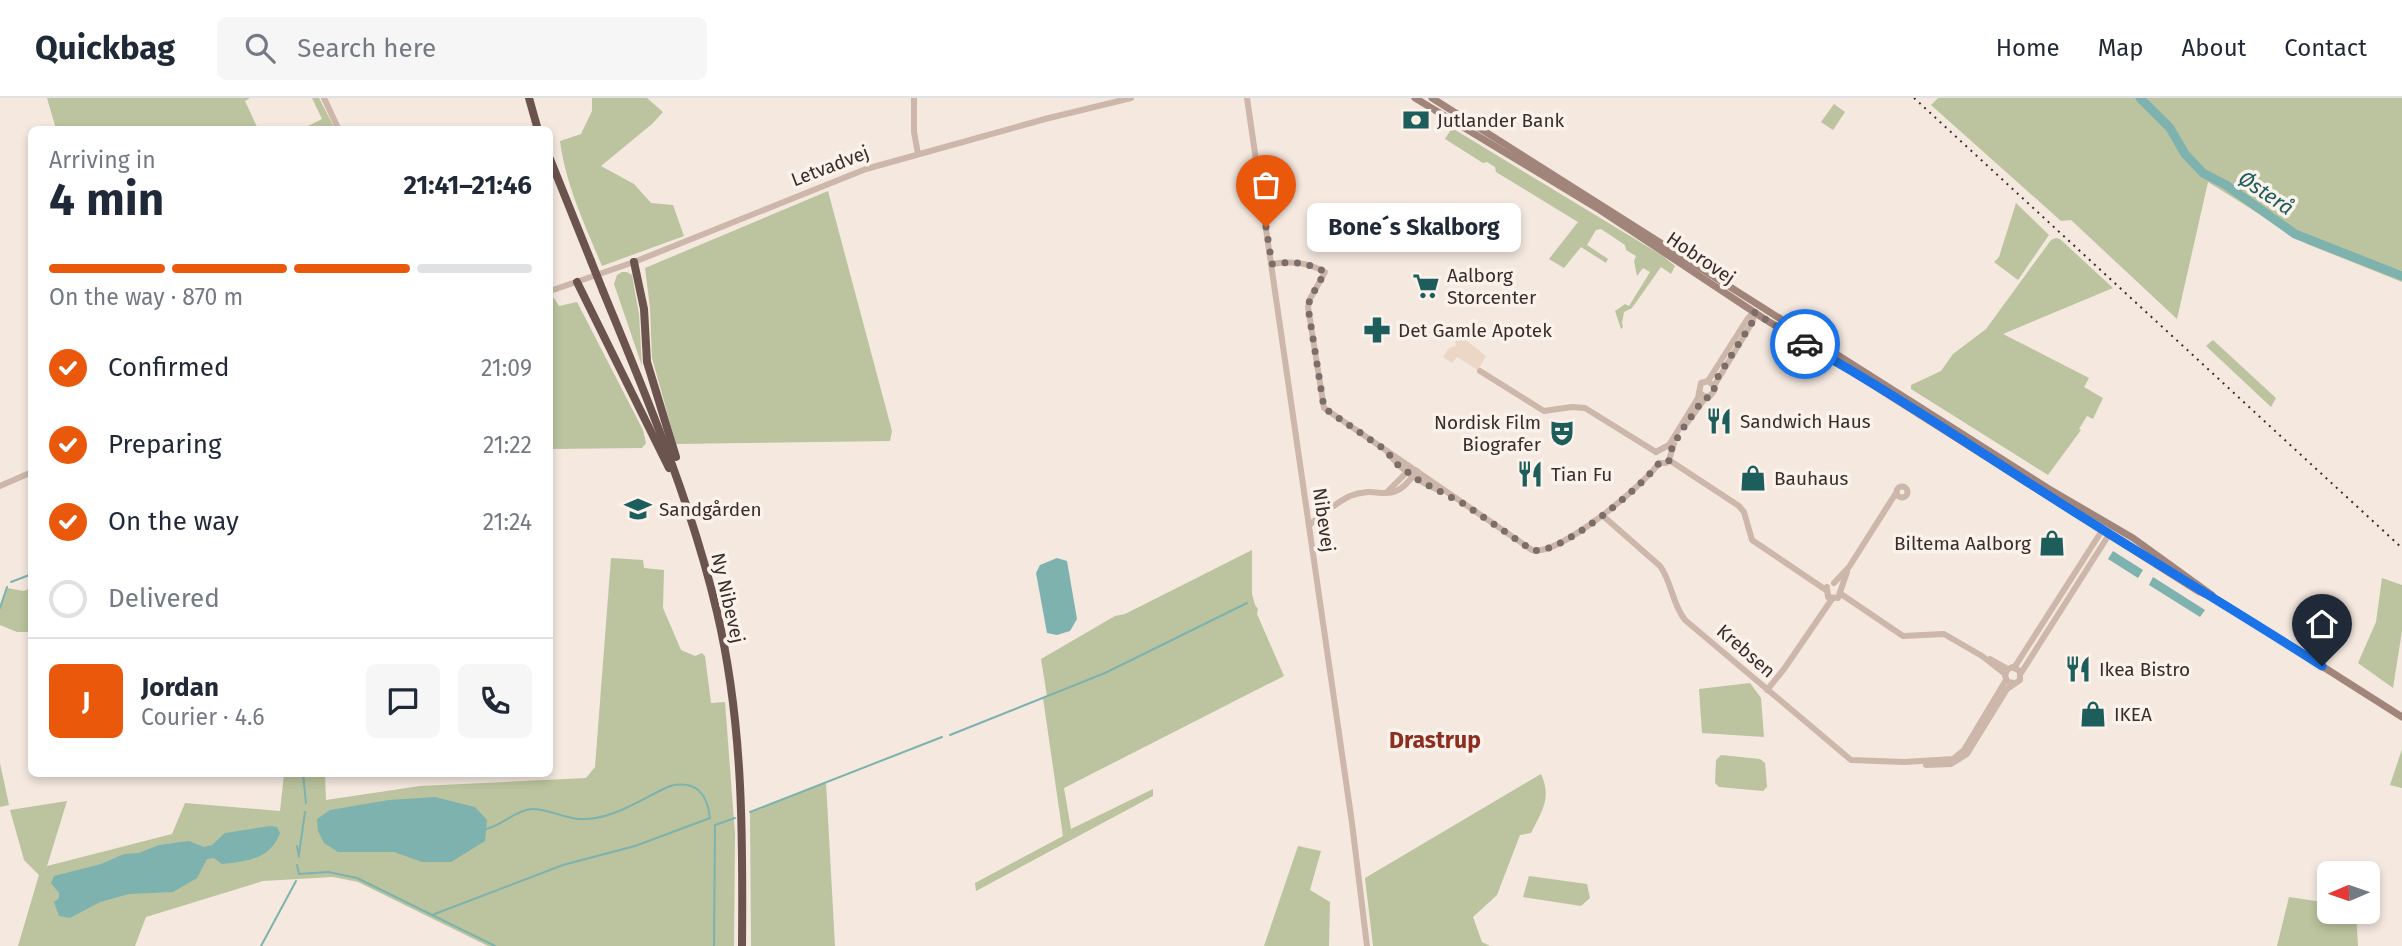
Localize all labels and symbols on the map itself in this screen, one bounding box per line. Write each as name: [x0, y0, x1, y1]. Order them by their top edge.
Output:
bank icon: Jutlander Bank: [1401, 105, 1431, 135]
place label: Jutlander Bank: [1437, 109, 1565, 132]
street label: Letvadvej: [788, 141, 872, 191]
pin: [1236, 155, 1296, 227]
water label: Østerå: [2233, 165, 2299, 221]
callout: Bone´s Skalborg: [1308, 202, 1522, 252]
street label: Hobrovej: [1662, 227, 1740, 289]
place label: Aalborg Storcenter: [1447, 264, 1537, 309]
supermarket icon: Aalborg Storcenter: [1411, 271, 1441, 301]
courier: [1770, 309, 1840, 379]
pharmacy icon: Det Gamle Apotek: [1362, 315, 1392, 345]
place label: Det Gamle Apotek: [1398, 319, 1552, 342]
restaurant icon: Sandwich Haus: [1704, 406, 1734, 436]
place label: Sandwich Haus: [1740, 410, 1871, 433]
place label: Nordisk Film Biografer: [1434, 411, 1542, 456]
theatre icon: Nordisk Film Biografer: [1547, 418, 1577, 448]
restaurant icon: Tian Fu: [1515, 459, 1545, 489]
place label: Tian Fu: [1551, 463, 1612, 486]
shop icon: Bauhaus: [1738, 463, 1768, 493]
place label: Bauhaus: [1774, 467, 1848, 490]
street label: Nibevej: [1308, 486, 1340, 554]
school or university icon: Sandgården: [623, 494, 653, 524]
place label: Sandgården: [659, 498, 762, 521]
shop icon: Biltema Aalborg: [2037, 528, 2067, 558]
place label: Biltema Aalborg: [1894, 532, 2031, 555]
street label: Ny Nibevej: [706, 550, 750, 646]
pin: [2292, 594, 2352, 666]
street label: Krebsen: [1712, 619, 1780, 683]
restaurant icon: Ikea Bistro: [2063, 654, 2093, 684]
place label: Ikea Bistro: [2099, 658, 2190, 681]
shop icon: IKEA: [2078, 699, 2108, 729]
place label: IKEA: [2114, 703, 2152, 726]
district label: Drastrup: [1389, 726, 1481, 754]
north arrow: [2317, 861, 2380, 924]

